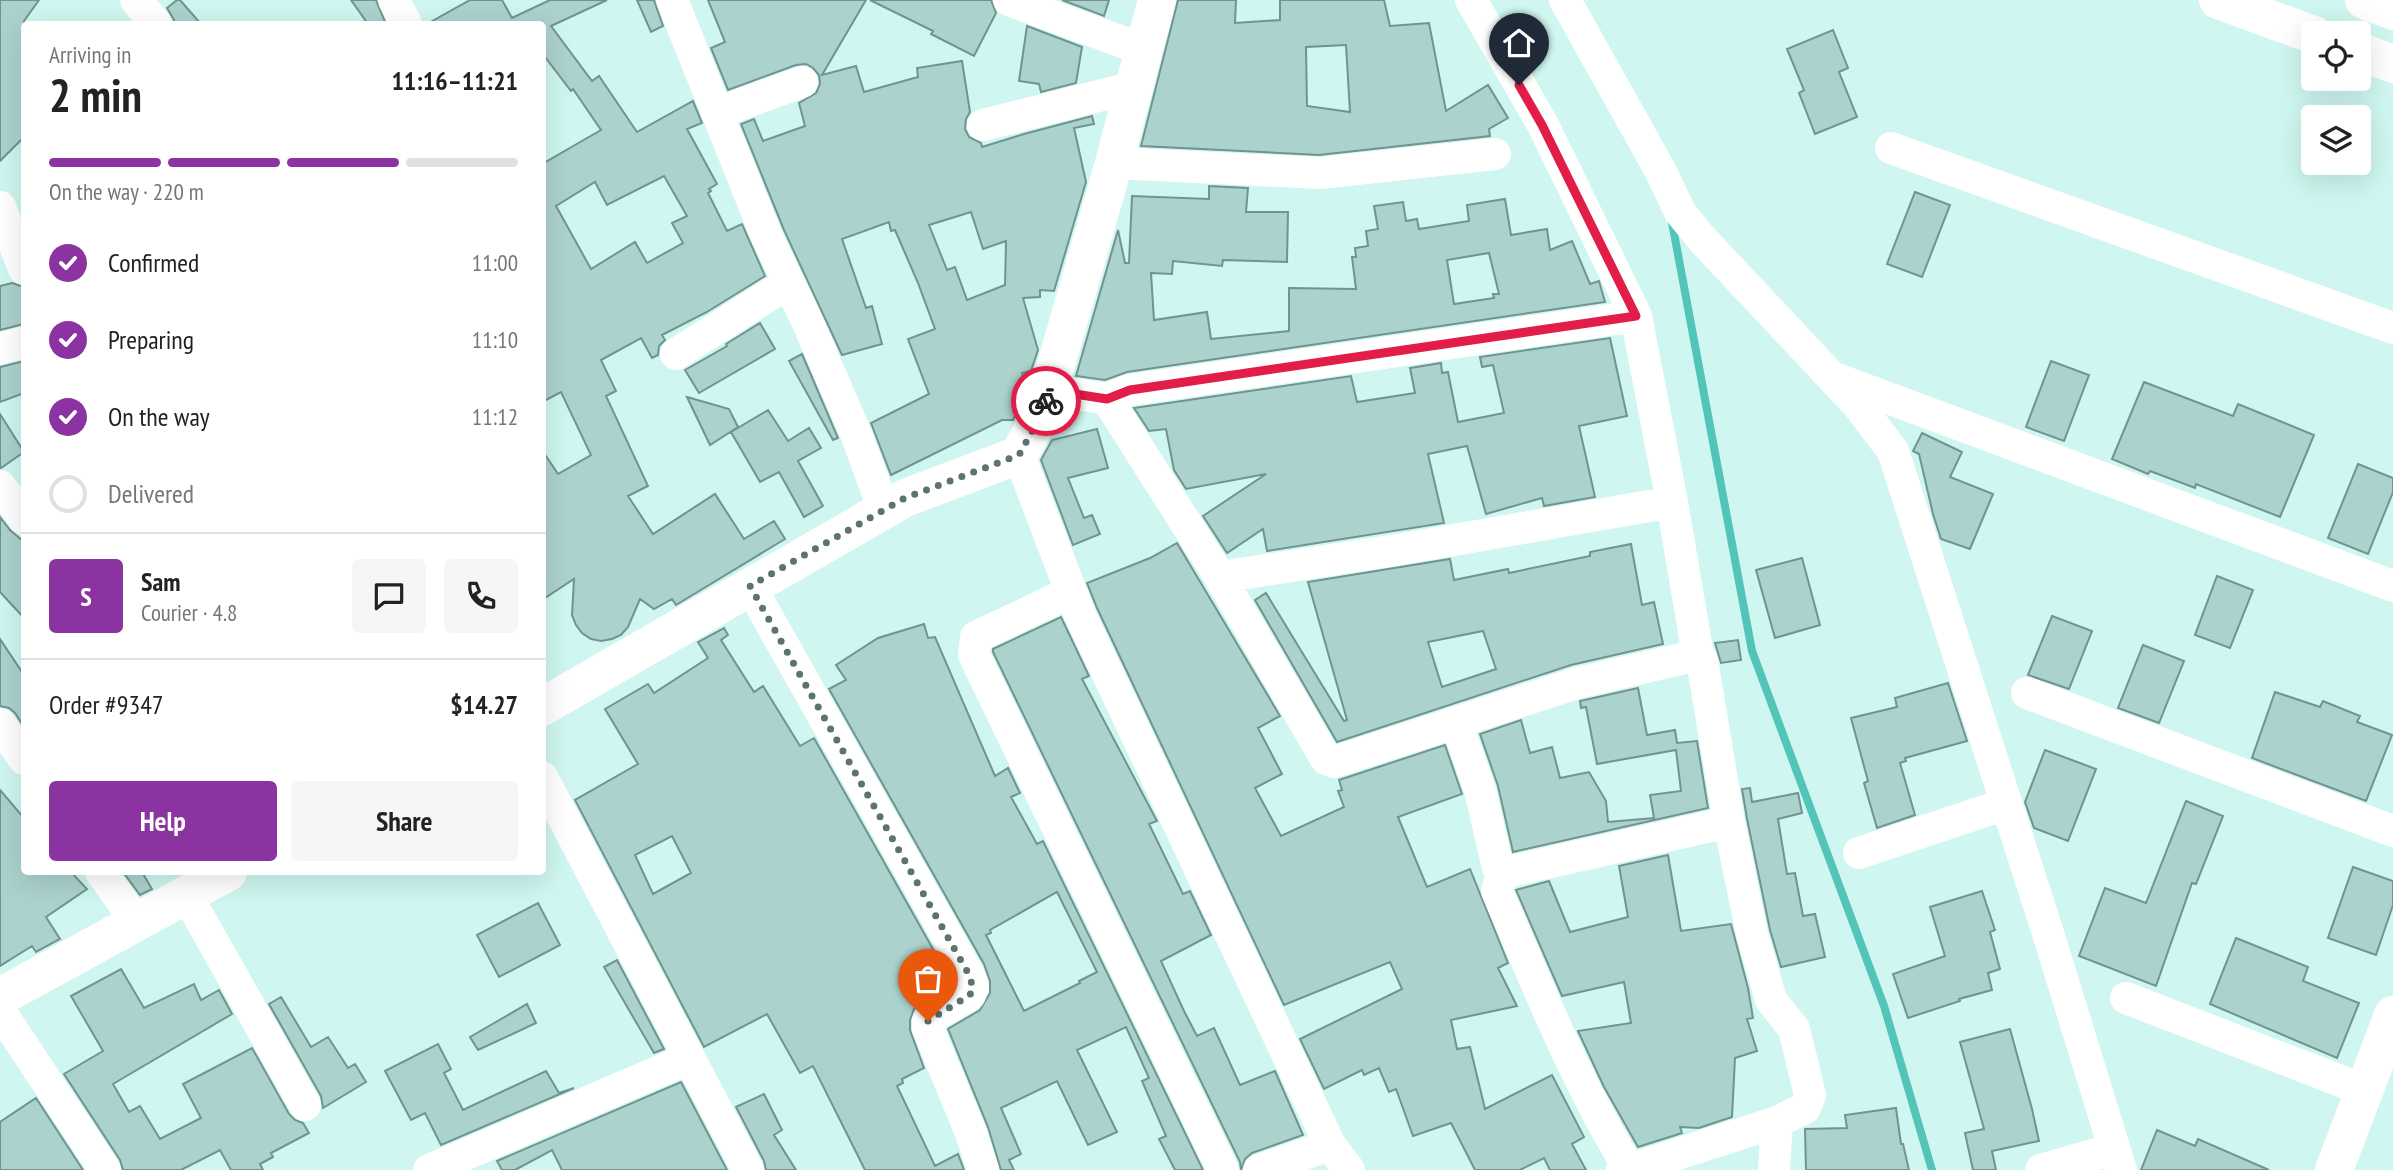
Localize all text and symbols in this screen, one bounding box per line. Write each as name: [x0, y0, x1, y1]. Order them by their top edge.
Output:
pin: [1489, 13, 1549, 85]
map controls: [2301, 21, 2371, 175]
button: locate: [2301, 21, 2371, 91]
icon: home: [1500, 24, 1538, 62]
text: Arriving in: [49, 40, 131, 69]
text: 11:16–11:21: [391, 64, 518, 97]
text: 2 min: [49, 65, 142, 125]
button: layers: [2301, 105, 2371, 175]
text: On the way · 220 m: [49, 177, 204, 206]
icon: check: [49, 244, 87, 282]
text: Confirmed: [108, 246, 199, 279]
text: 11:00: [472, 248, 518, 277]
icon: check: [49, 321, 87, 359]
text: Preparing: [108, 323, 194, 356]
text: 11:10: [472, 325, 518, 354]
courier: [1011, 366, 1081, 436]
icon: bike: [1027, 382, 1065, 420]
icon: check: [49, 398, 87, 436]
text: On the way: [108, 400, 210, 433]
text: 11:12: [472, 402, 518, 431]
text: Delivered: [108, 477, 194, 510]
button: chat: [352, 559, 426, 633]
button: phone: [444, 559, 518, 633]
text: Sam: [141, 565, 180, 598]
text: S: [80, 580, 92, 613]
text: Courier · 4.8: [141, 598, 237, 627]
text: Order #9347: [49, 688, 164, 721]
text: $14.27: [450, 688, 518, 721]
button: Help: [49, 781, 277, 861]
button: Share: [291, 781, 518, 861]
pin: [898, 949, 958, 1021]
icon: bag: [909, 960, 947, 998]

